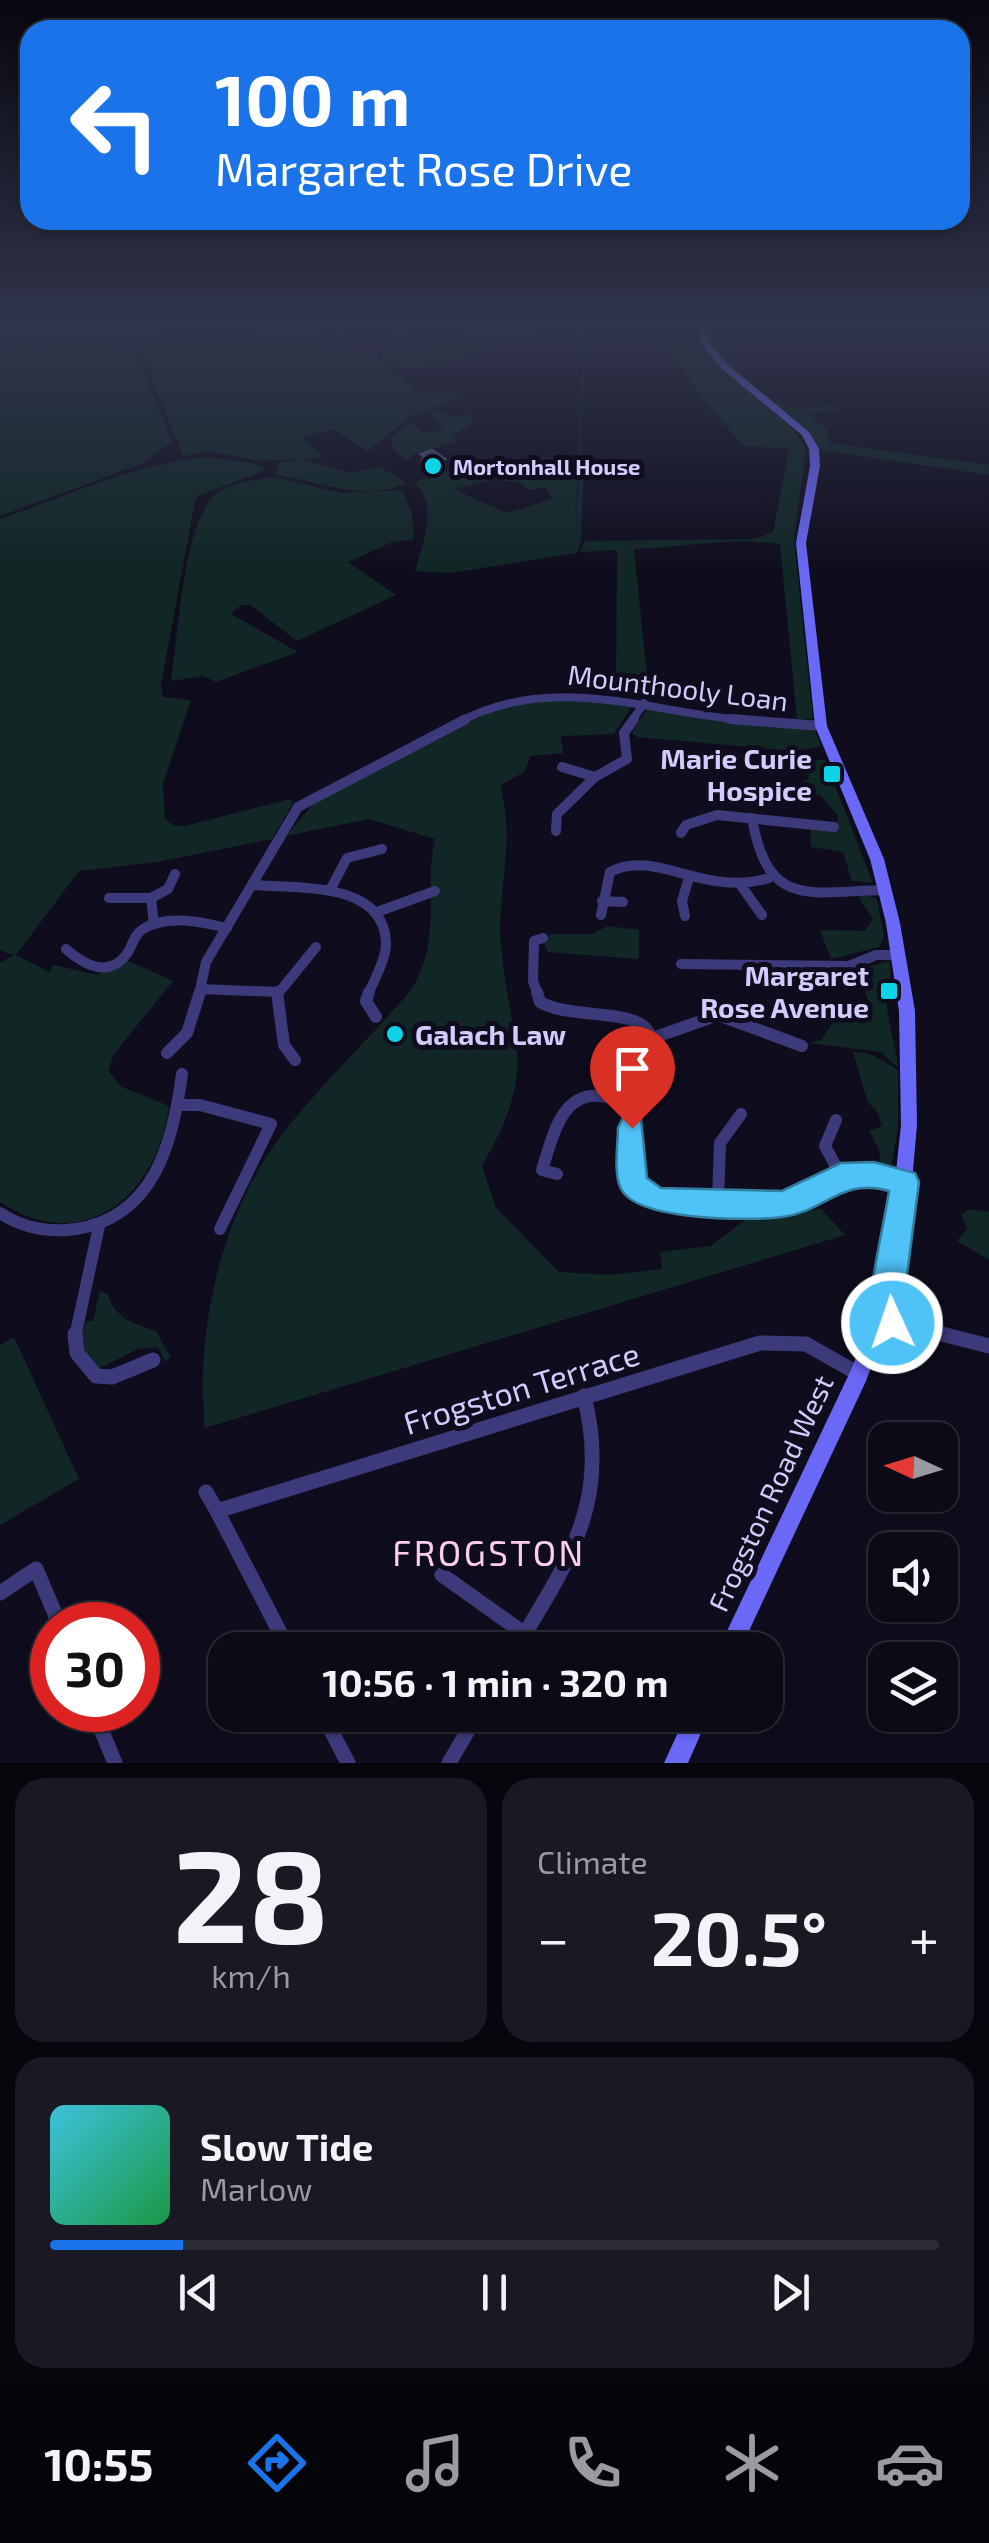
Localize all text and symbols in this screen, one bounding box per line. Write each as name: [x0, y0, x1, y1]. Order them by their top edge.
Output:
text: 100 m: [215, 56, 410, 140]
icon: left: [50, 60, 180, 190]
text: Margaret Rose Drive: [215, 141, 632, 195]
place label: Mortonhall House: [453, 453, 641, 479]
marker: Mortonhall House: [422, 455, 444, 477]
street label: Mounthooly Loan: [566, 657, 790, 717]
place label: Marie Curie Hospice: [660, 741, 812, 807]
marker: Marie Curie Hospice: [821, 763, 843, 785]
place label: Margaret Rose Avenue: [700, 958, 869, 1024]
marker: Margaret Rose Avenue: [878, 980, 900, 1002]
place label: Galach Law: [415, 1017, 566, 1051]
marker: Galach Law: [384, 1023, 406, 1045]
pin: [590, 1026, 675, 1129]
icon: arrive: [605, 1041, 660, 1096]
position arrow: [840, 1271, 944, 1375]
street label: Frogston Terrace: [398, 1333, 644, 1441]
street label: Frogston Road West: [700, 1370, 840, 1616]
north arrow: [868, 1422, 958, 1512]
map controls: [868, 1422, 958, 1732]
district label: FROGSTON: [392, 1531, 586, 1573]
button: sound: [868, 1532, 958, 1622]
speed limit sign: 30: [30, 1602, 160, 1732]
button: layers: [868, 1642, 958, 1732]
text: 10:56 · 1 min · 320 m: [322, 1659, 669, 1705]
text: 28: [173, 1813, 329, 1969]
text: Climate: [537, 1842, 648, 1880]
text: 20.5°: [651, 1891, 827, 1981]
text: −: [537, 1904, 569, 1970]
text: +: [909, 1904, 939, 1970]
text: km/h: [211, 1956, 291, 1994]
text: Slow Tide: [200, 2123, 373, 2169]
text: Marlow: [200, 2169, 312, 2207]
icon: previous: [171, 2265, 226, 2320]
icon: pause: [467, 2265, 522, 2320]
icon: next: [763, 2265, 818, 2320]
icon: directions: [242, 2428, 312, 2498]
icon: music: [400, 2428, 470, 2498]
icon: phone: [558, 2428, 628, 2498]
icon: climate: [717, 2428, 787, 2498]
icon: car: [875, 2428, 945, 2498]
text: 10:55: [44, 2436, 153, 2490]

